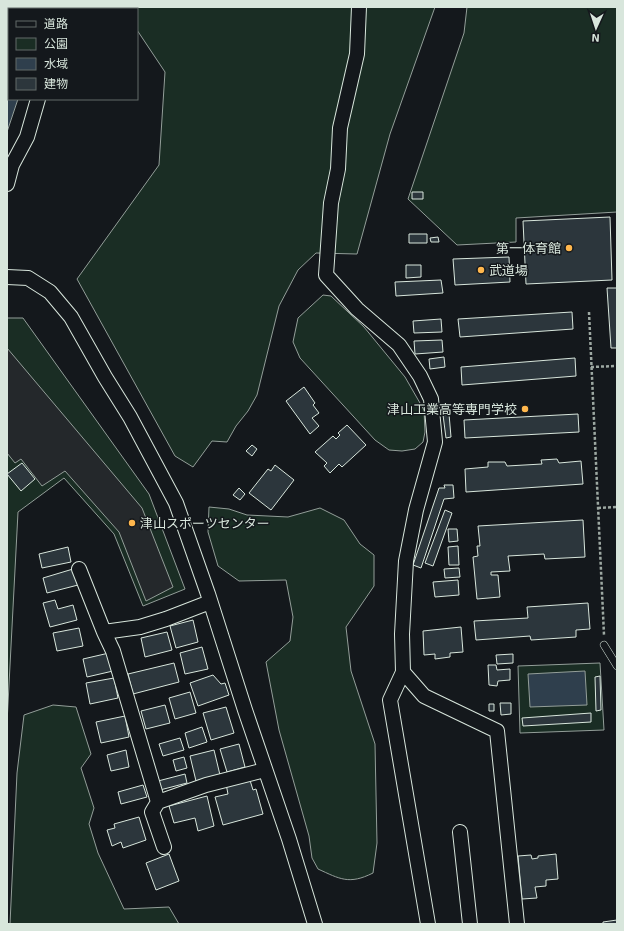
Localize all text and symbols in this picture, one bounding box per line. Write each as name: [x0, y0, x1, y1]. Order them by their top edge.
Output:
legend: [8, 8, 138, 100]
north arrow: [576, 8, 616, 48]
text: 道路: [44, 16, 68, 30]
text: N: [591, 32, 600, 45]
text: 公園: [44, 36, 68, 50]
text: 水域: [44, 56, 68, 70]
text: 建物: [44, 76, 68, 90]
place label: 第一体育館: [496, 240, 561, 256]
marker: 第一体育館: [564, 243, 574, 253]
place label: 武道場: [489, 262, 528, 278]
marker: 武道場: [476, 265, 486, 275]
place label: 津山工業高等専門学校: [387, 401, 517, 417]
marker: 津山工業高等専門学校: [520, 404, 530, 414]
place label: 津山スポーツセンター: [140, 515, 270, 531]
marker: 津山スポーツセンター: [127, 518, 137, 528]

